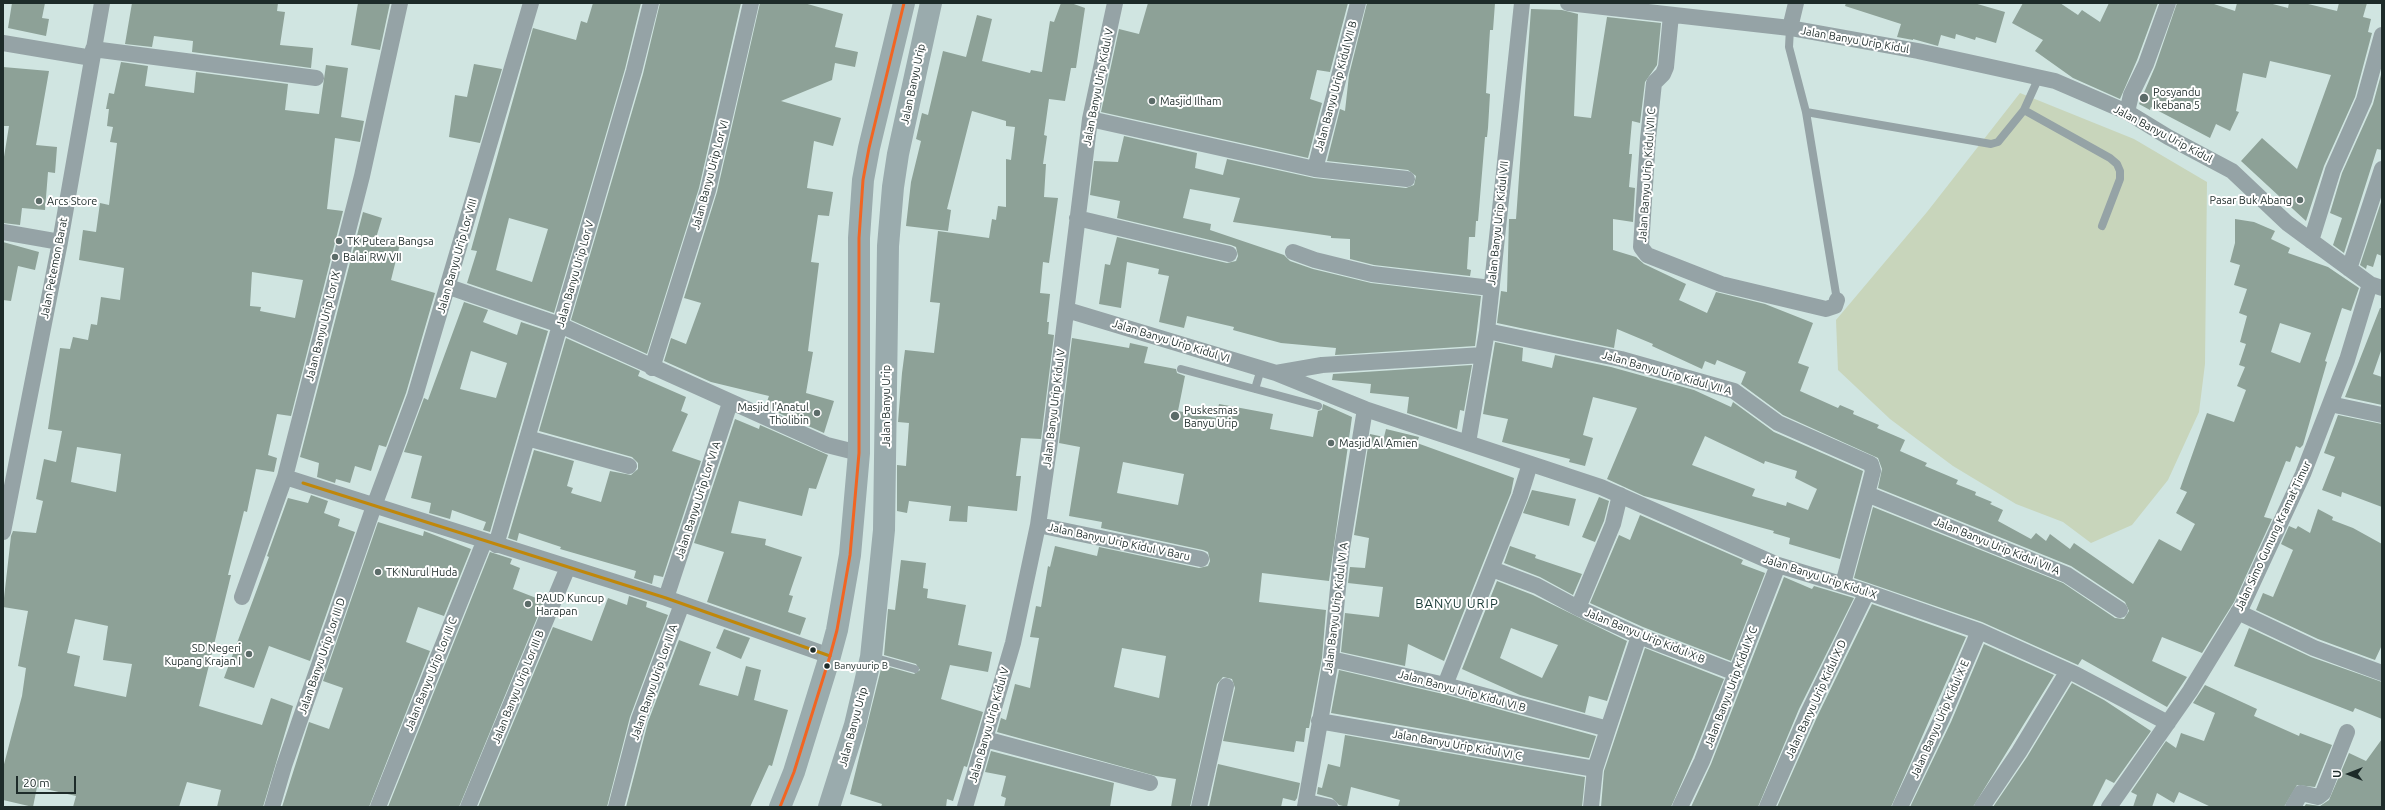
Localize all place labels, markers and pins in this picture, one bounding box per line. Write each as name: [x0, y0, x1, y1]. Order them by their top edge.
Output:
place label: Posyandu Ikebana 5: [2153, 85, 2201, 111]
marker: Posyandu Ikebana 5: [2138, 92, 2150, 104]
place label: Masjid Ilham: [1160, 94, 1221, 108]
marker: Masjid Ilham: [1147, 96, 1157, 106]
place label: Pasar Buk Abang: [2210, 193, 2292, 207]
place label: Arcs Store: [47, 194, 97, 208]
marker: Pasar Buk Abang: [2295, 195, 2305, 205]
marker: Arcs Store: [34, 196, 44, 206]
place label: TK Putera Bangsa: [347, 234, 434, 248]
marker: TK Putera Bangsa: [334, 236, 344, 246]
place label: Balai RW VII: [343, 250, 402, 264]
marker: Balai RW VII: [330, 252, 340, 262]
place label: Masjid I'Anatul Tholibin: [737, 400, 809, 426]
place label: Puskesmas Banyu Urip: [1184, 403, 1238, 429]
marker: Masjid I'Anatul Tholibin: [812, 408, 822, 418]
marker: Puskesmas Banyu Urip: [1169, 410, 1181, 422]
place label: Masjid Al Amien: [1339, 436, 1418, 450]
marker: Masjid Al Amien: [1326, 438, 1336, 448]
place label: TK Nurul Huda: [386, 565, 457, 579]
marker: TK Nurul Huda: [373, 567, 383, 577]
place label: PAUD Kuncup Harapan: [536, 591, 604, 617]
marker: PAUD Kuncup Harapan: [523, 599, 533, 609]
place label: SD Negeri Kupang Krajan I: [164, 641, 241, 667]
unlabelled marker: [808, 645, 818, 655]
marker: SD Negeri Kupang Krajan I: [244, 649, 254, 659]
place label: Banyuurip B: [834, 660, 888, 672]
marker: Banyuurip B: [822, 661, 832, 671]

